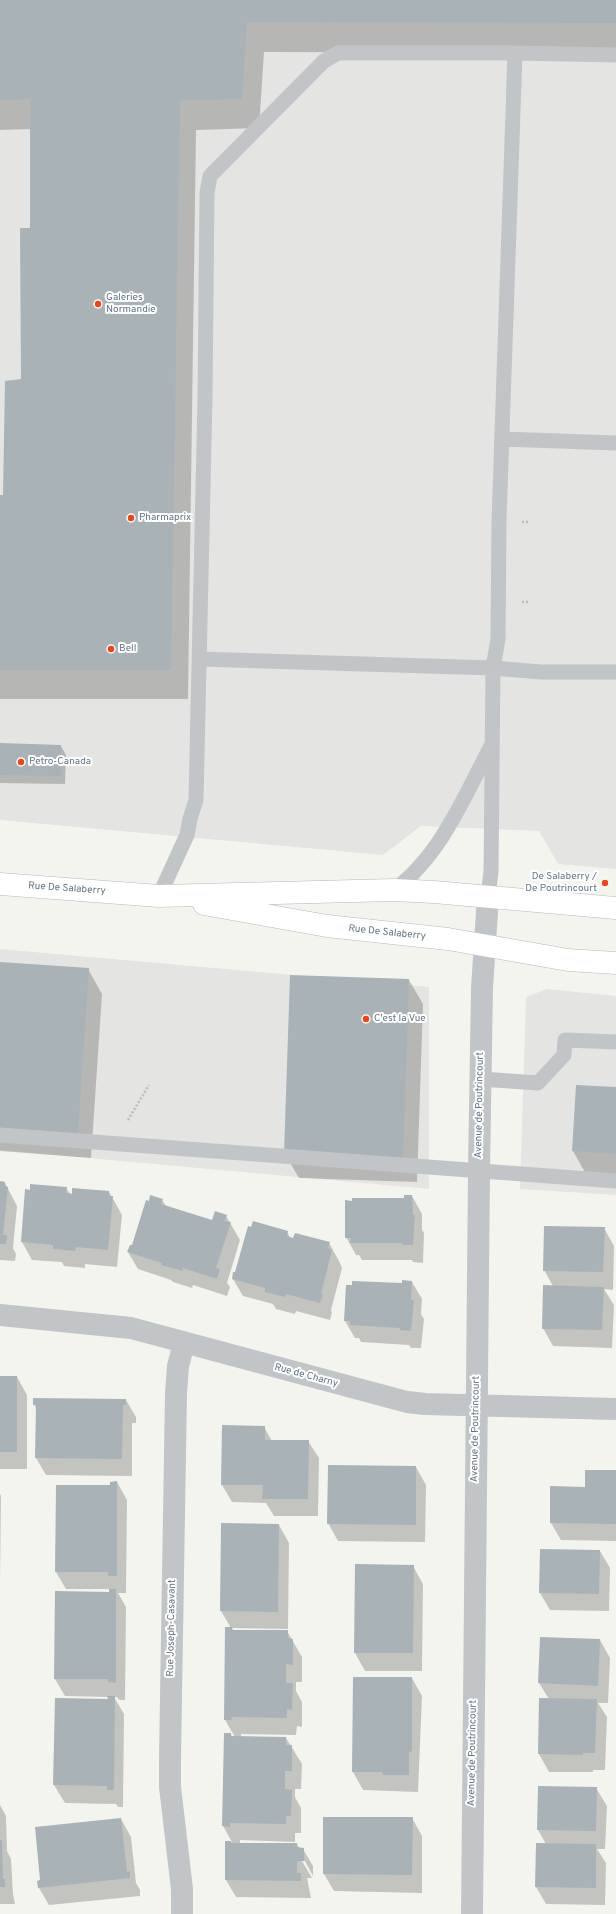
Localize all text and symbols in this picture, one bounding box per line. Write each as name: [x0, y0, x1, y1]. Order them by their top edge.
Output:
place label: Galeries Normandie: [106, 292, 156, 316]
marker: Galeries Normandie: [93, 299, 103, 309]
place label: Pharmaprix: [139, 512, 191, 524]
marker: Pharmaprix: [126, 513, 136, 523]
place label: Bell: [119, 643, 136, 655]
marker: Bell: [106, 644, 116, 654]
place label: Petro-Canada: [29, 756, 91, 768]
marker: Petro-Canada: [16, 757, 26, 767]
place label: De Salaberry / De Poutrincourt: [525, 871, 597, 894]
marker: De Salaberry / De Poutrincourt: [600, 878, 610, 888]
street label: Rue De Salaberry: [28, 880, 106, 898]
street label: Rue De Salaberry: [348, 923, 426, 943]
place label: C'est la Vue: [374, 1013, 426, 1025]
marker: C'est la Vue: [361, 1014, 371, 1024]
street label: Avenue de Poutrincourt: [473, 1052, 487, 1158]
street label: Rue de Charny: [273, 1362, 339, 1390]
street label: Avenue de Poutrincourt: [469, 1376, 483, 1482]
street label: Rue Joseph-Casavant: [165, 1579, 179, 1677]
street label: Avenue de Poutrincourt: [466, 1700, 480, 1806]

